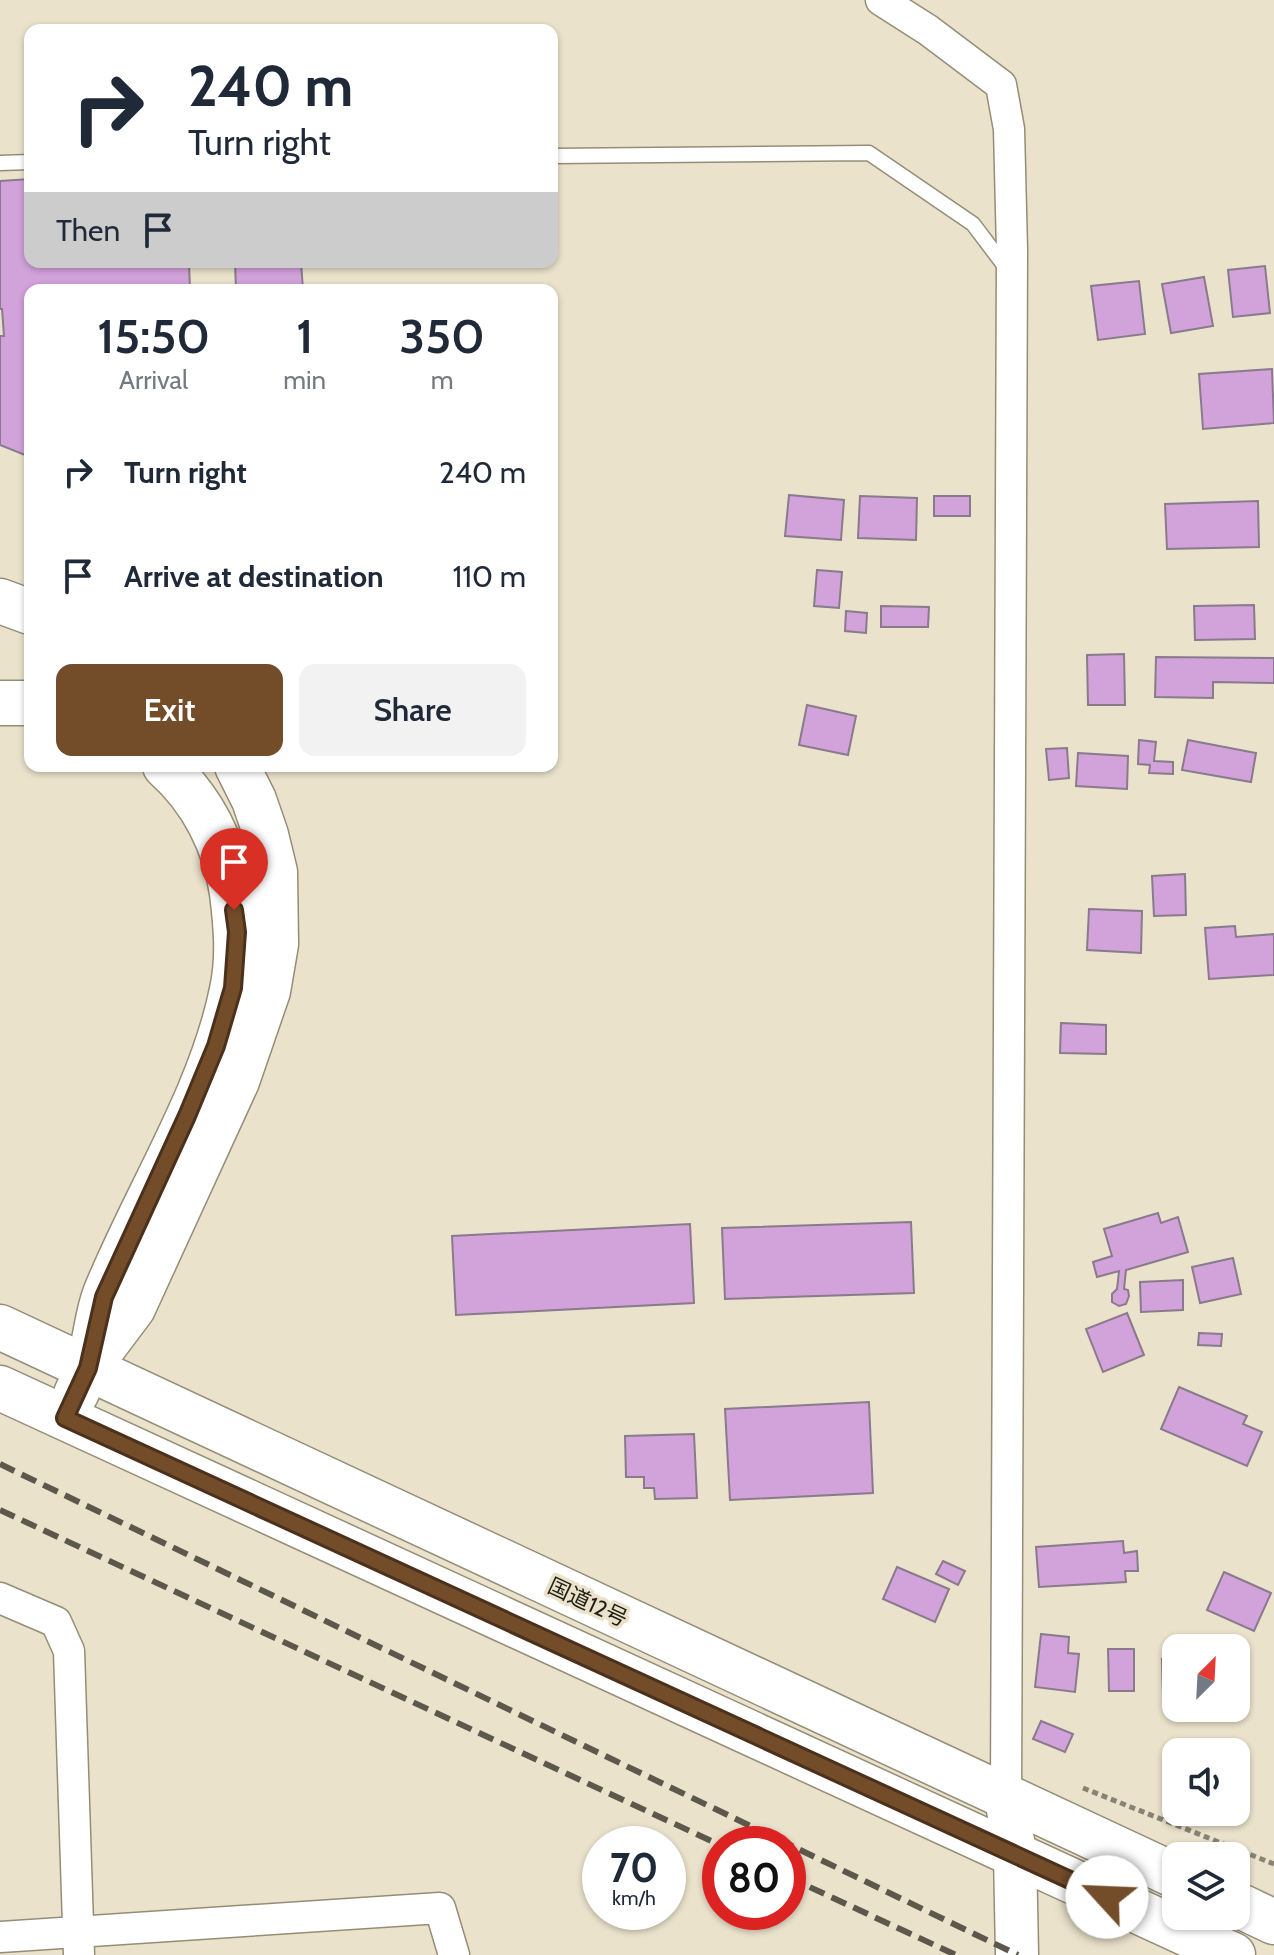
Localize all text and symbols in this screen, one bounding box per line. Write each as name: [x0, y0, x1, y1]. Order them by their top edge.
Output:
text: 240 m: [188, 52, 353, 120]
icon: right: [56, 56, 160, 160]
text: Turn right: [188, 120, 331, 164]
icon: arrive: [136, 208, 180, 252]
text: Then: [56, 212, 120, 249]
text: 15:50: [97, 307, 210, 365]
text: 1: [296, 307, 313, 365]
text: 350: [399, 307, 485, 365]
text: Arrival: [119, 364, 188, 396]
text: min: [283, 364, 326, 396]
text: m: [431, 364, 453, 396]
icon: right: [56, 450, 100, 494]
text: Turn right: [124, 454, 247, 491]
text: 240 m: [439, 454, 526, 491]
icon: arrive: [56, 554, 100, 598]
text: Arrive at destination: [124, 558, 384, 595]
text: 110 m: [452, 558, 526, 595]
button: Exit: [56, 664, 283, 756]
button: Share: [299, 664, 526, 756]
pin: [200, 828, 268, 910]
icon: arrive: [212, 840, 256, 884]
street label: 国道12号: [544, 1572, 632, 1633]
north arrow: [1162, 1634, 1250, 1722]
map controls: [1162, 1634, 1250, 1930]
button: sound: [1162, 1738, 1250, 1826]
speed limit sign: 80: [702, 1826, 806, 1930]
button: layers: [1162, 1842, 1250, 1930]
text: 70: [610, 1843, 658, 1892]
position arrow: [1065, 1855, 1149, 1939]
text: km/h: [612, 1886, 656, 1910]

